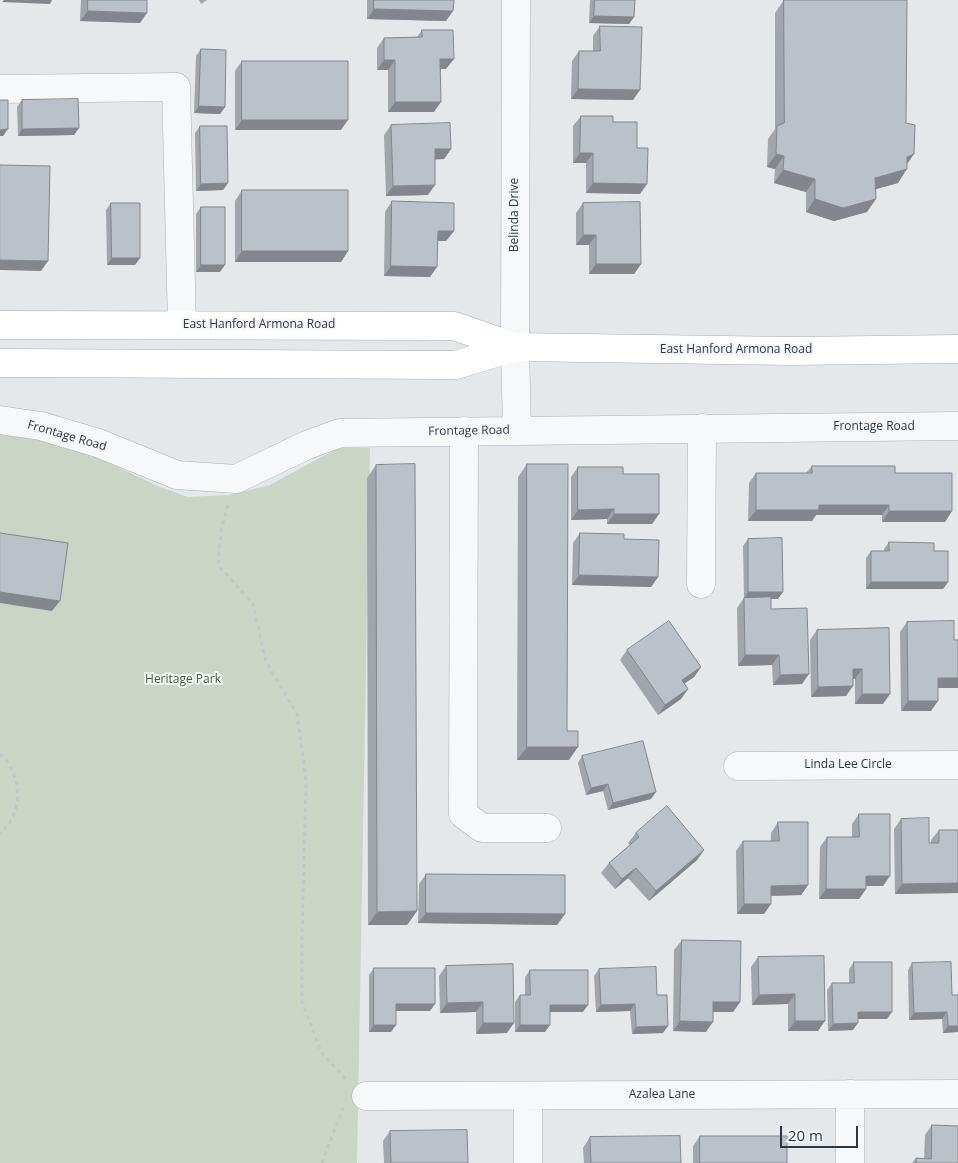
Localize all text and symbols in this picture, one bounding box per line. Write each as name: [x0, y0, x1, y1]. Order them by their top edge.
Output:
street label: Belinda Drive: [508, 178, 522, 252]
street label: East Hanford Armona Road: [183, 318, 335, 332]
street label: East Hanford Armona Road: [660, 343, 812, 357]
street label: Frontage Road: [26, 418, 108, 454]
street label: Frontage Road: [833, 420, 915, 434]
street label: Frontage Road: [428, 423, 510, 439]
park label: Heritage Park: [145, 673, 221, 687]
street label: Linda Lee Circle: [804, 758, 892, 772]
street label: Azalea Lane: [629, 1088, 695, 1102]
scale bar: [783, 1116, 860, 1148]
text: 20 m: [788, 1125, 823, 1145]

